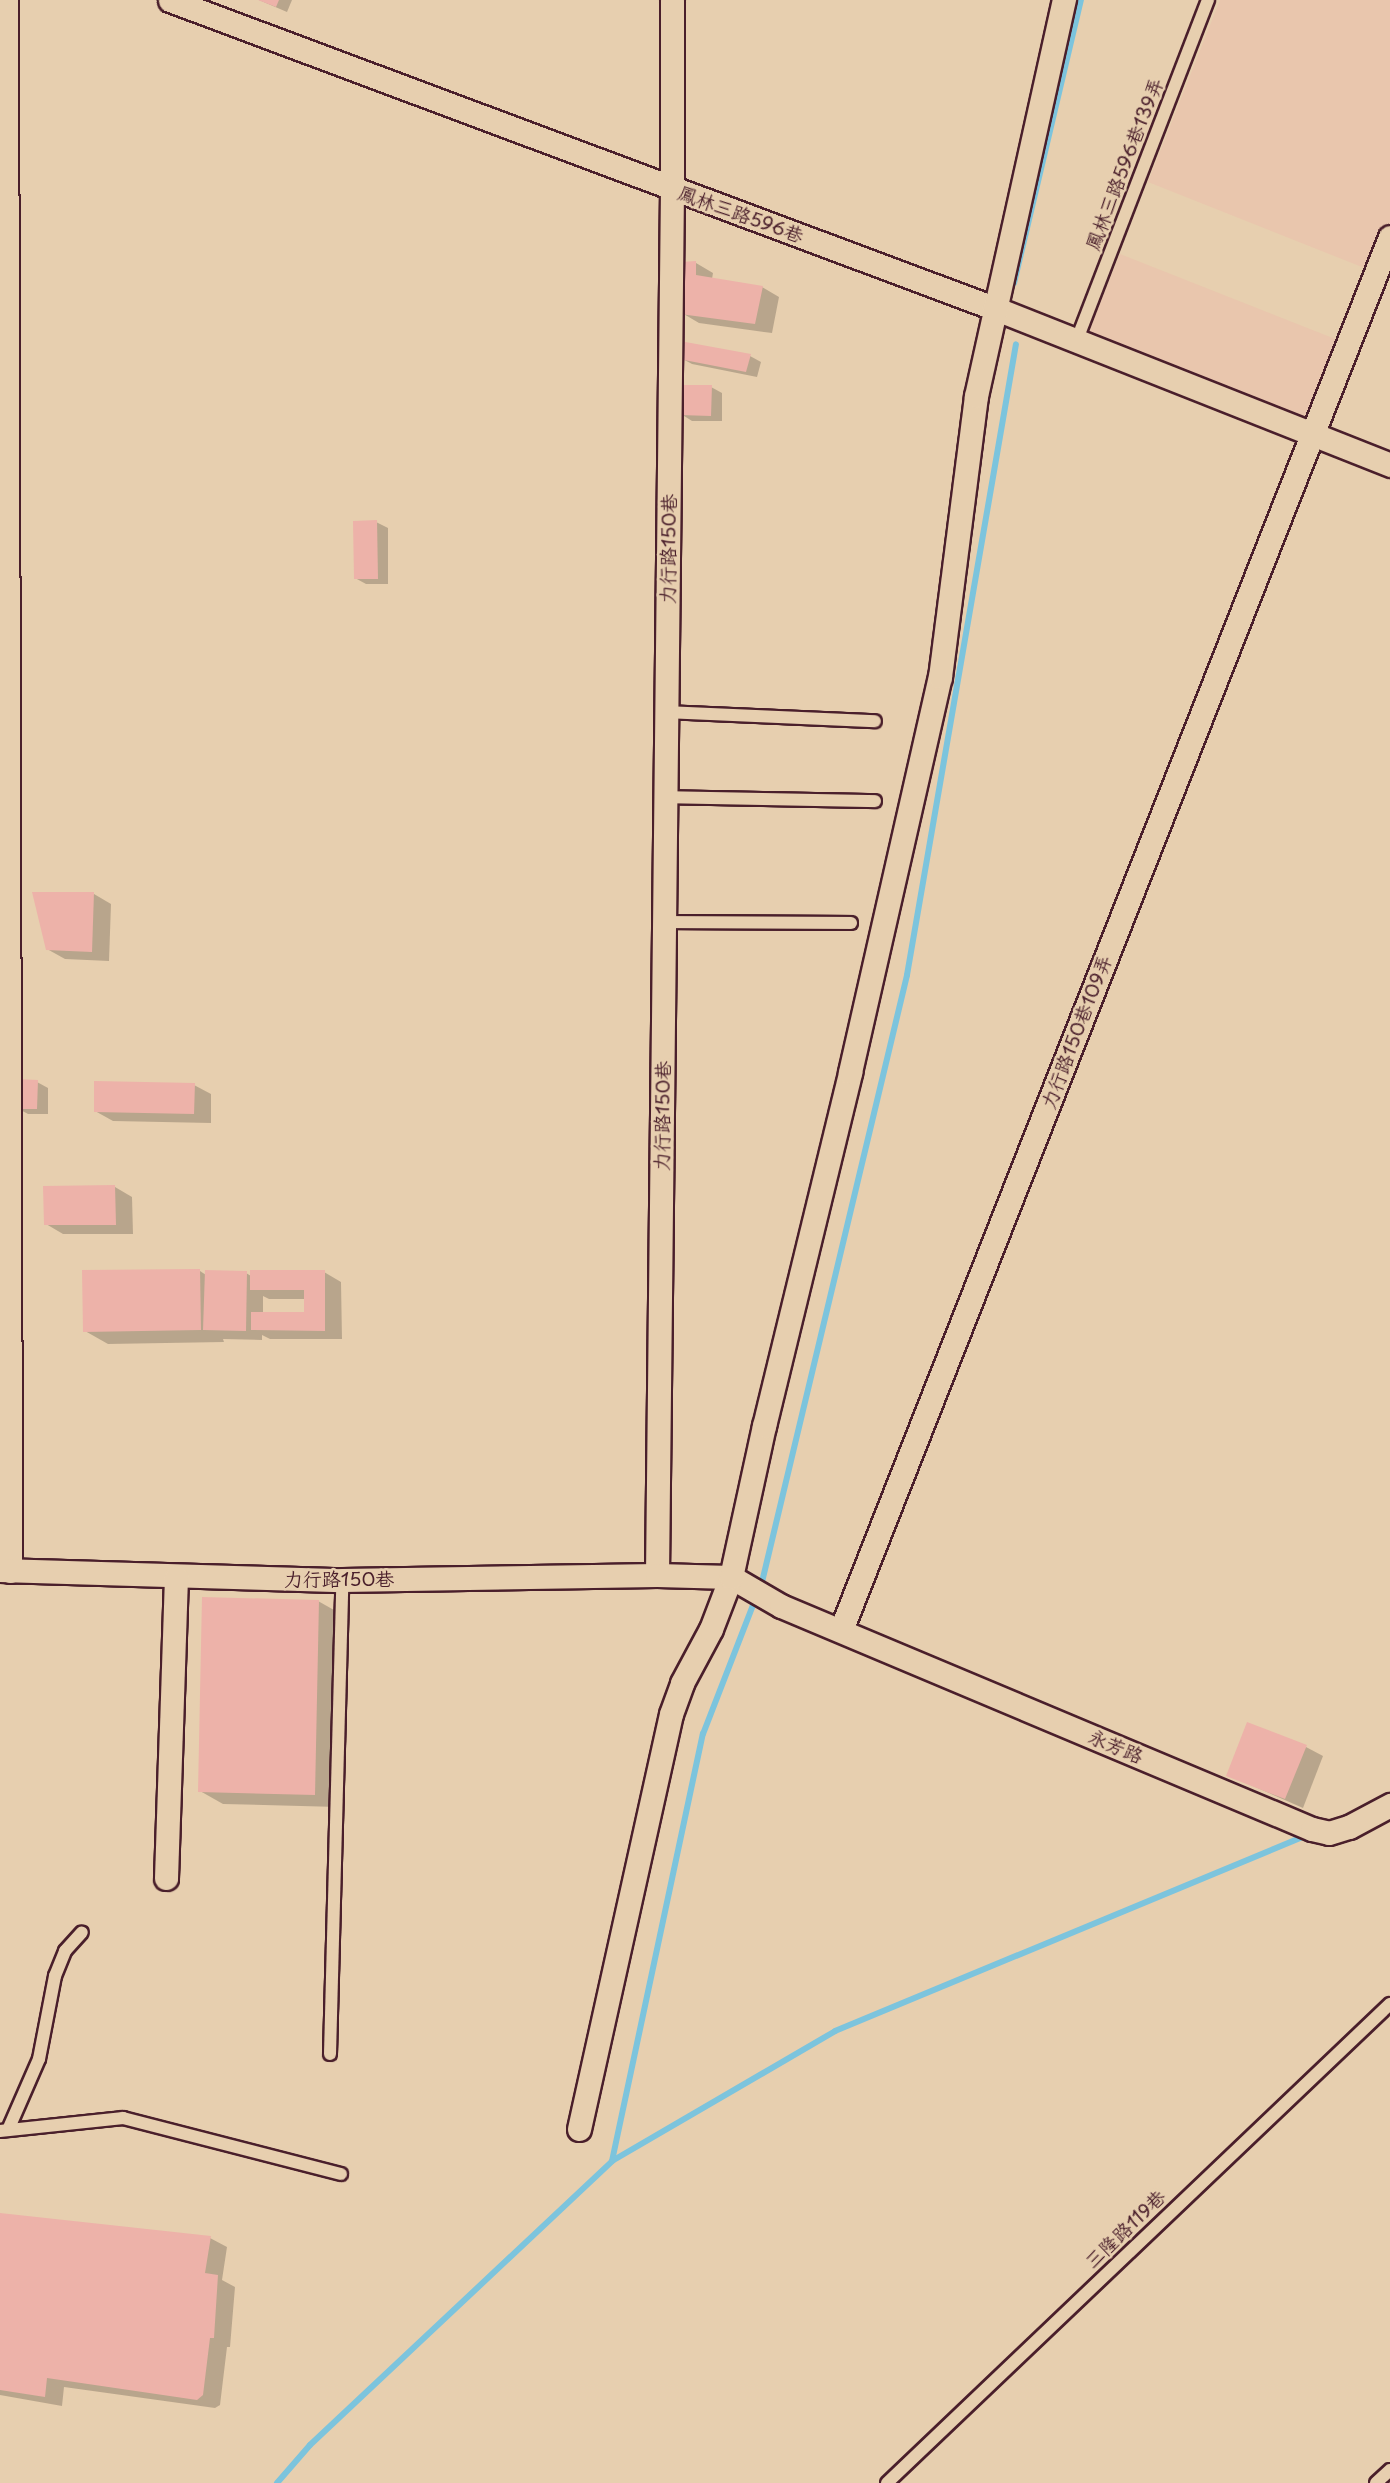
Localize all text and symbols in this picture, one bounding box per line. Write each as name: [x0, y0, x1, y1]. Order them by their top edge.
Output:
street label: 鳳林三路596巷139弄: [1081, 75, 1167, 253]
street label: 鳳林三路596巷: [675, 181, 807, 247]
street label: 力行路150巷: [656, 494, 680, 604]
street label: 力行路150巷109弄: [1036, 952, 1116, 1112]
street label: 力行路150巷: [650, 1061, 674, 1171]
street label: 力行路150巷: [284, 1568, 394, 1590]
street label: 永芳路: [1085, 1724, 1147, 1768]
street label: 三隆路119巷: [1080, 2185, 1170, 2273]

